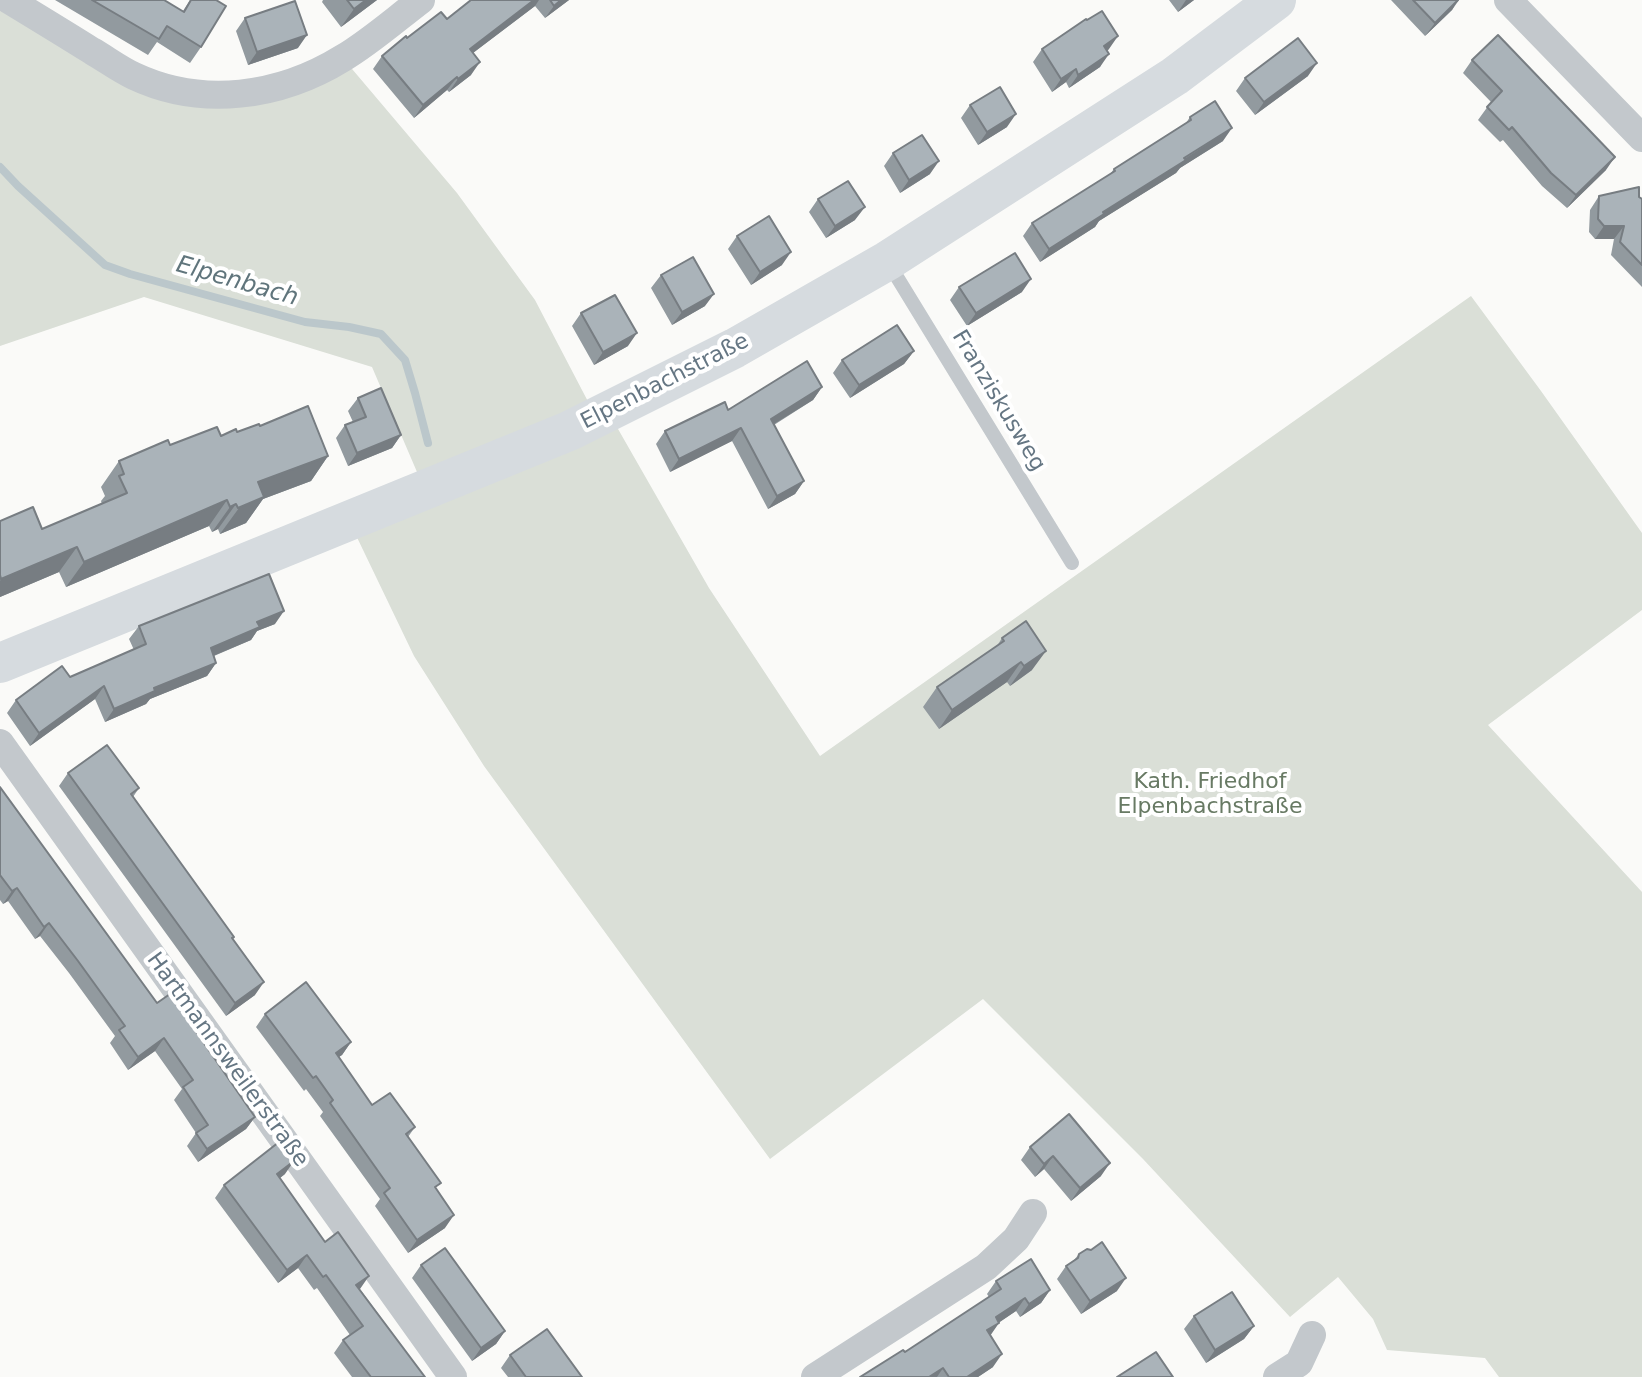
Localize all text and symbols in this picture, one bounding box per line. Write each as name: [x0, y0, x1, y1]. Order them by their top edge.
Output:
water label: Elpenbach: [173, 251, 301, 313]
street label: Franziskusweg: [946, 326, 1050, 476]
street label: Elpenbachstraße: [577, 328, 753, 436]
park label: Kath. Friedhof Elpenbachstraße: [1118, 769, 1302, 820]
street label: Hartmannsweilerstraße: [140, 948, 314, 1172]

